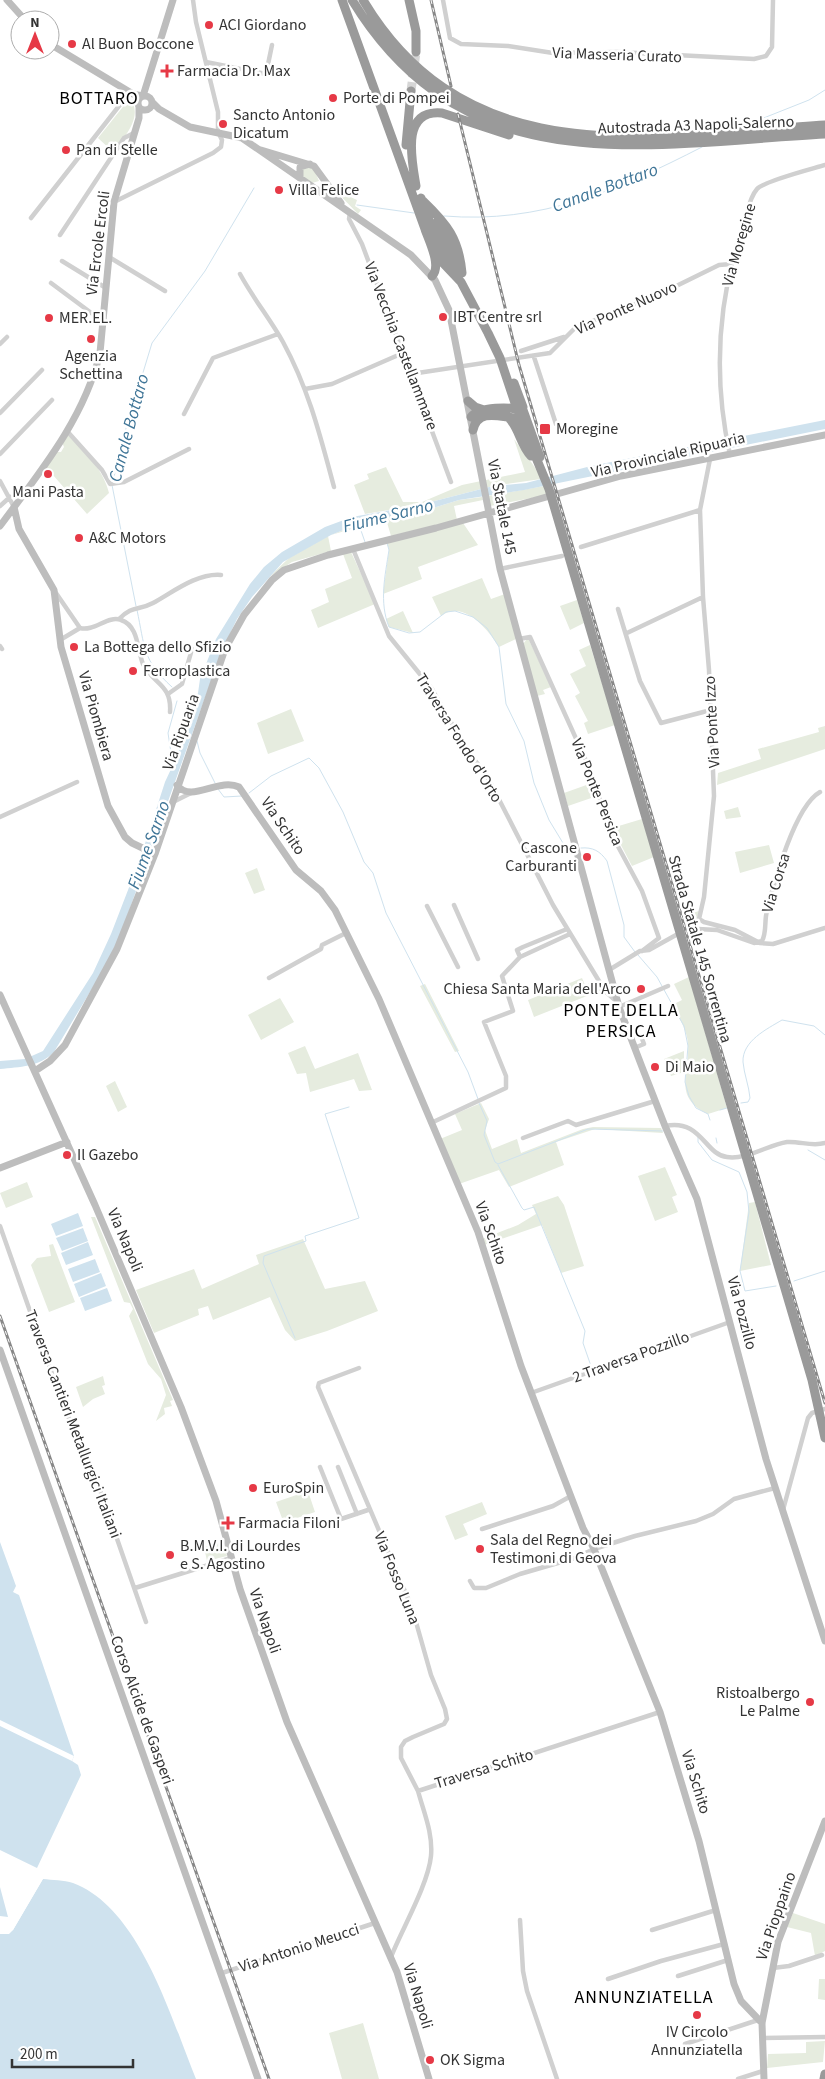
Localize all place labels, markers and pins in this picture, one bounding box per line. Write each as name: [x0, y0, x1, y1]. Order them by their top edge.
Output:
place label: ACI Giordano: [219, 14, 306, 36]
marker: ACI Giordano: [203, 19, 215, 31]
place label: Al Buon Boccone: [82, 33, 194, 55]
marker: Al Buon Boccone: [66, 38, 78, 50]
place label: Farmacia Dr. Max: [177, 60, 290, 82]
marker: Farmacia Dr. Max: [161, 65, 173, 77]
place label: Porte di Pompei: [343, 87, 450, 109]
marker: Porte di Pompei: [327, 92, 339, 104]
place label: Sancto Antonio Dicatum: [233, 104, 335, 144]
marker: Sancto Antonio Dicatum: [217, 118, 229, 130]
place label: Pan di Stelle: [76, 139, 158, 161]
marker: Pan di Stelle: [60, 144, 72, 156]
place label: Villa Felice: [289, 179, 359, 201]
marker: Villa Felice: [273, 184, 285, 196]
place label: IBT Centre srl: [453, 306, 542, 328]
place label: MER.EL.: [59, 307, 112, 329]
marker: IBT Centre srl: [437, 311, 449, 323]
marker: MER.EL.: [43, 312, 55, 324]
marker: Agenzia Schettina: [85, 333, 97, 345]
place label: Agenzia Schettina: [59, 345, 123, 385]
place label: Moregine: [556, 418, 618, 440]
marker: Moregine: [538, 422, 552, 436]
marker: Mani Pasta: [42, 468, 54, 480]
place label: Mani Pasta: [12, 481, 84, 503]
place label: A&C Motors: [89, 527, 166, 549]
marker: A&C Motors: [73, 532, 85, 544]
place label: La Bottega dello Sfizio: [84, 636, 231, 658]
marker: La Bottega dello Sfizio: [68, 641, 80, 653]
place label: Ferroplastica: [143, 660, 230, 682]
marker: Ferroplastica: [127, 665, 139, 677]
place label: Cascone Carburanti: [505, 837, 577, 877]
marker: Cascone Carburanti: [581, 851, 593, 863]
place label: Chiesa Santa Maria dell'Arco: [443, 978, 631, 1000]
marker: Chiesa Santa Maria dell'Arco: [635, 983, 647, 995]
place label: Di Maio: [665, 1056, 714, 1078]
marker: Di Maio: [649, 1061, 661, 1073]
place label: Il Gazebo: [77, 1144, 139, 1166]
marker: Il Gazebo: [61, 1149, 73, 1161]
place label: EuroSpin: [263, 1477, 324, 1499]
marker: EuroSpin: [247, 1482, 259, 1494]
place label: Farmacia Filoni: [238, 1512, 340, 1534]
marker: Farmacia Filoni: [222, 1517, 234, 1529]
place label: Sala del Regno dei Testimoni di Geova: [490, 1529, 617, 1569]
place label: B.M.V.I. di Lourdes e S. Agostino: [180, 1535, 301, 1575]
marker: Sala del Regno dei Testimoni di Geova: [474, 1543, 486, 1555]
marker: B.M.V.I. di Lourdes e S. Agostino: [164, 1549, 176, 1561]
place label: Ristoalbergo Le Palme: [716, 1682, 800, 1722]
marker: Ristoalbergo Le Palme: [804, 1696, 816, 1708]
marker: IV Circolo Annunziatella: [691, 2009, 703, 2021]
place label: IV Circolo Annunziatella: [651, 2021, 743, 2061]
place label: OK Sigma: [440, 2049, 505, 2071]
marker: OK Sigma: [424, 2054, 436, 2066]

